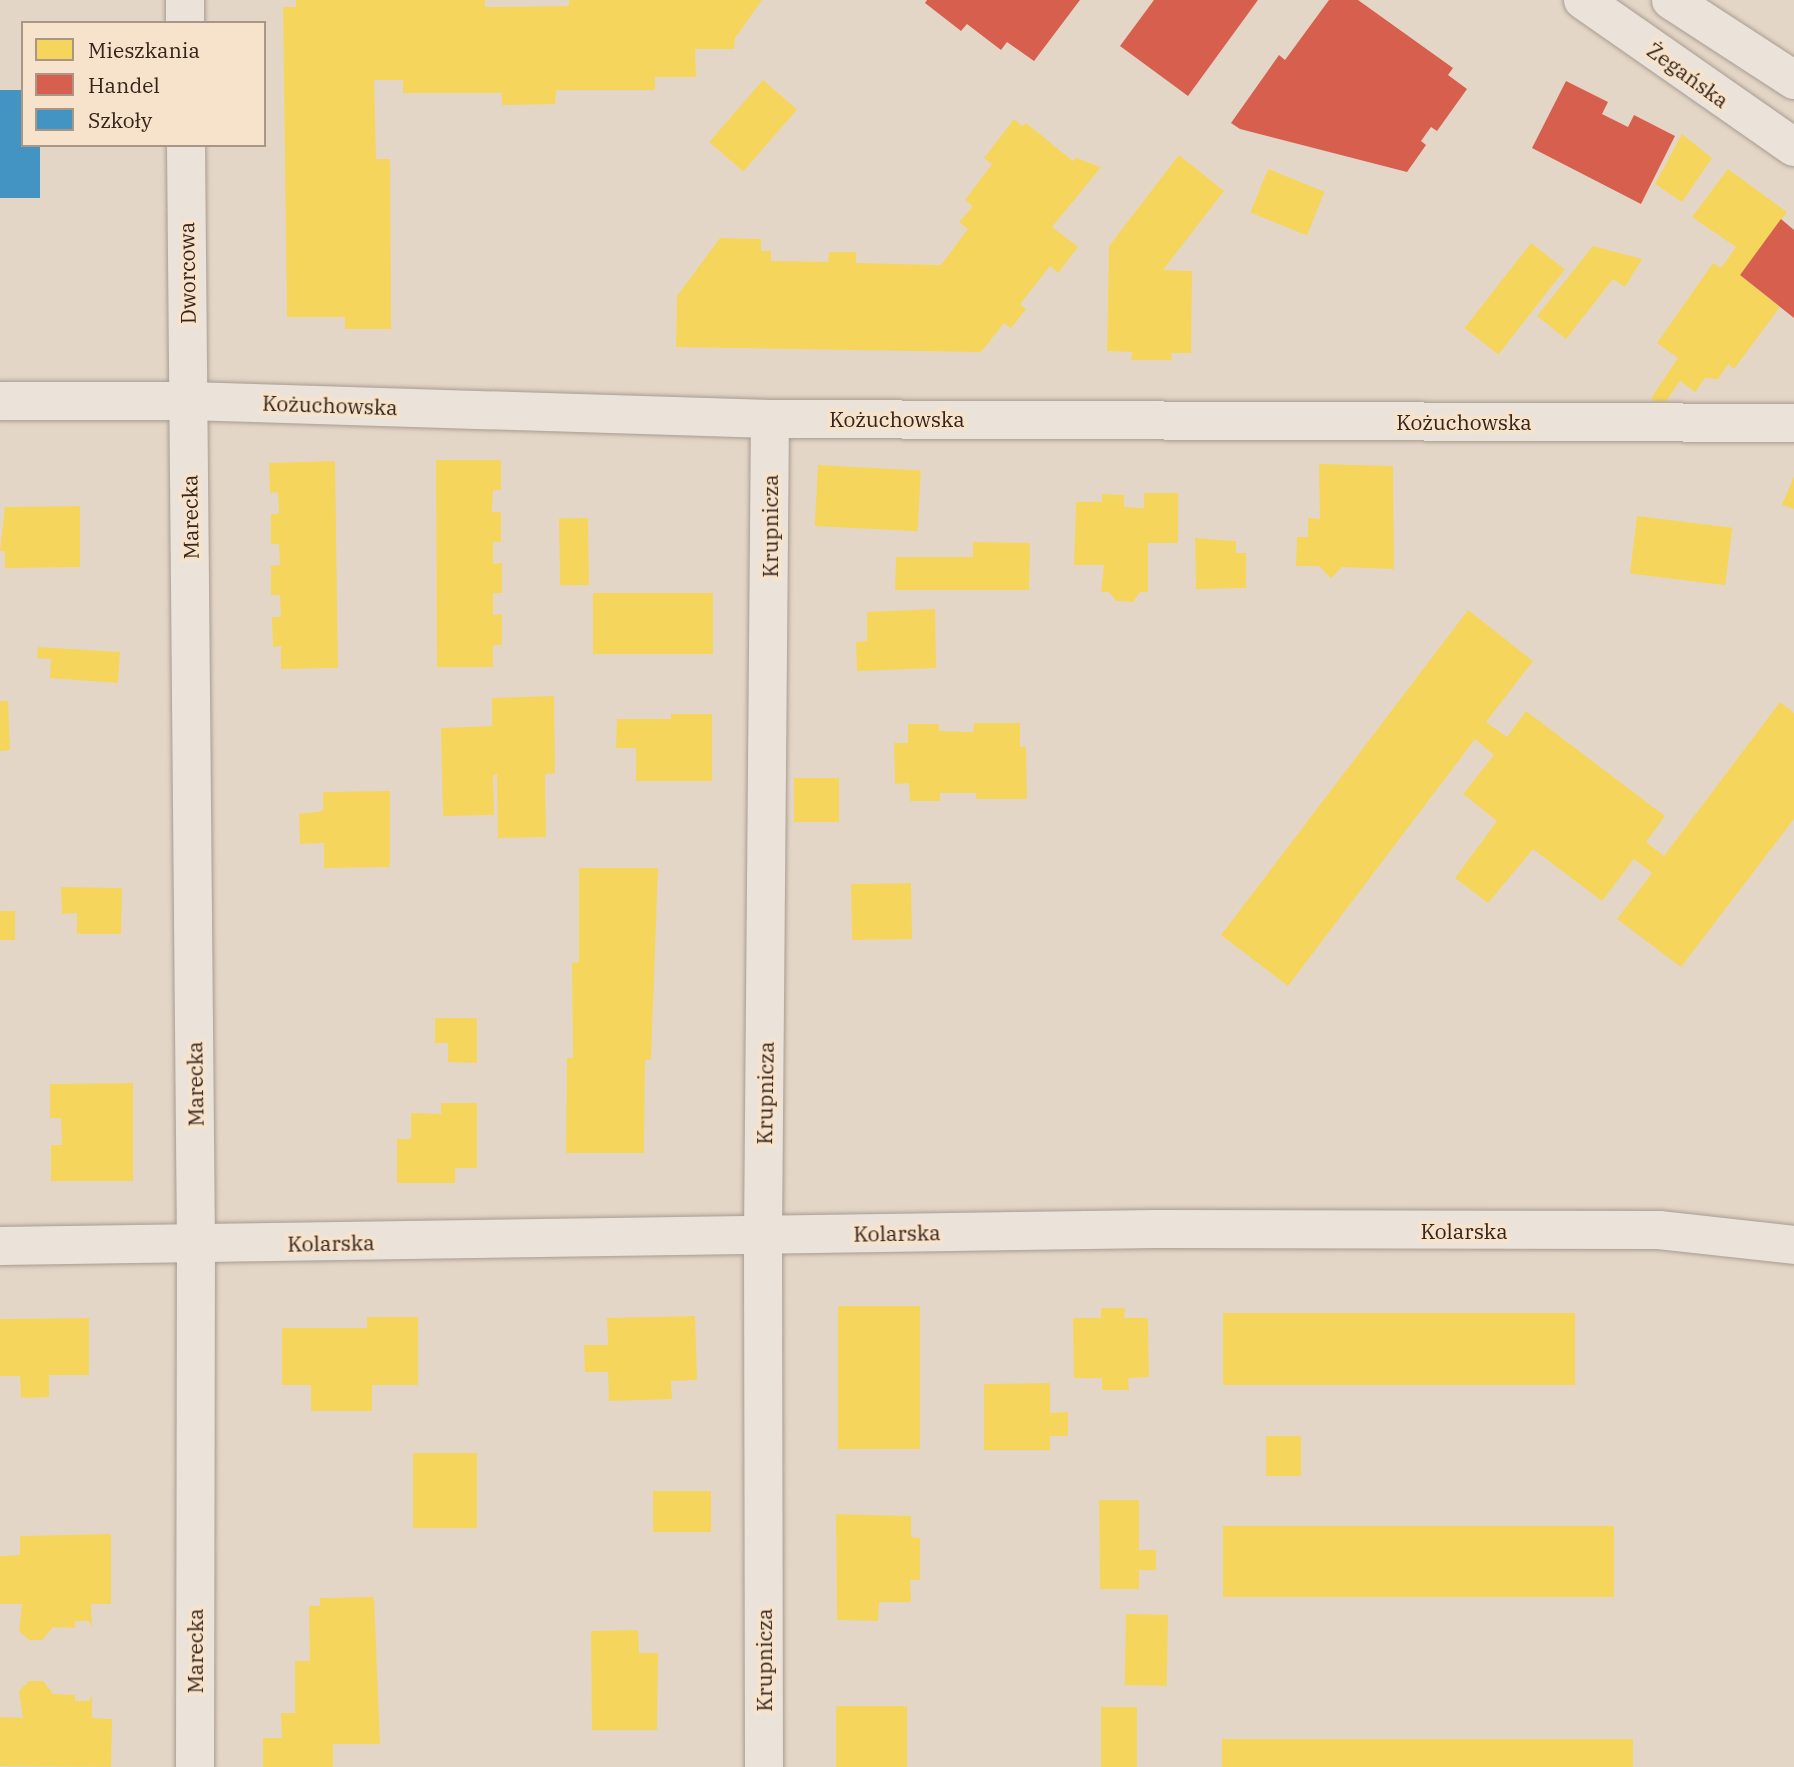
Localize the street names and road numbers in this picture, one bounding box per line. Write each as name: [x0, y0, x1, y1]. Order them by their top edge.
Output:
street label: Żegańska: [1642, 37, 1734, 113]
street label: Dworcowa: [174, 222, 200, 324]
street label: Kożuchowska: [262, 390, 398, 420]
street label: Kożuchowska: [829, 406, 965, 432]
street label: Kożuchowska: [1396, 409, 1532, 435]
street label: Marecka: [177, 474, 203, 560]
street label: Krupnicza: [757, 474, 783, 578]
street label: Marecka: [182, 1041, 208, 1127]
street label: Krupnicza: [752, 1041, 778, 1145]
street label: Kolarska: [1420, 1218, 1508, 1244]
street label: Kolarska: [853, 1220, 941, 1246]
street label: Kolarska: [287, 1230, 375, 1256]
street label: Krupnicza: [751, 1608, 777, 1712]
street label: Marecka: [182, 1609, 208, 1693]

